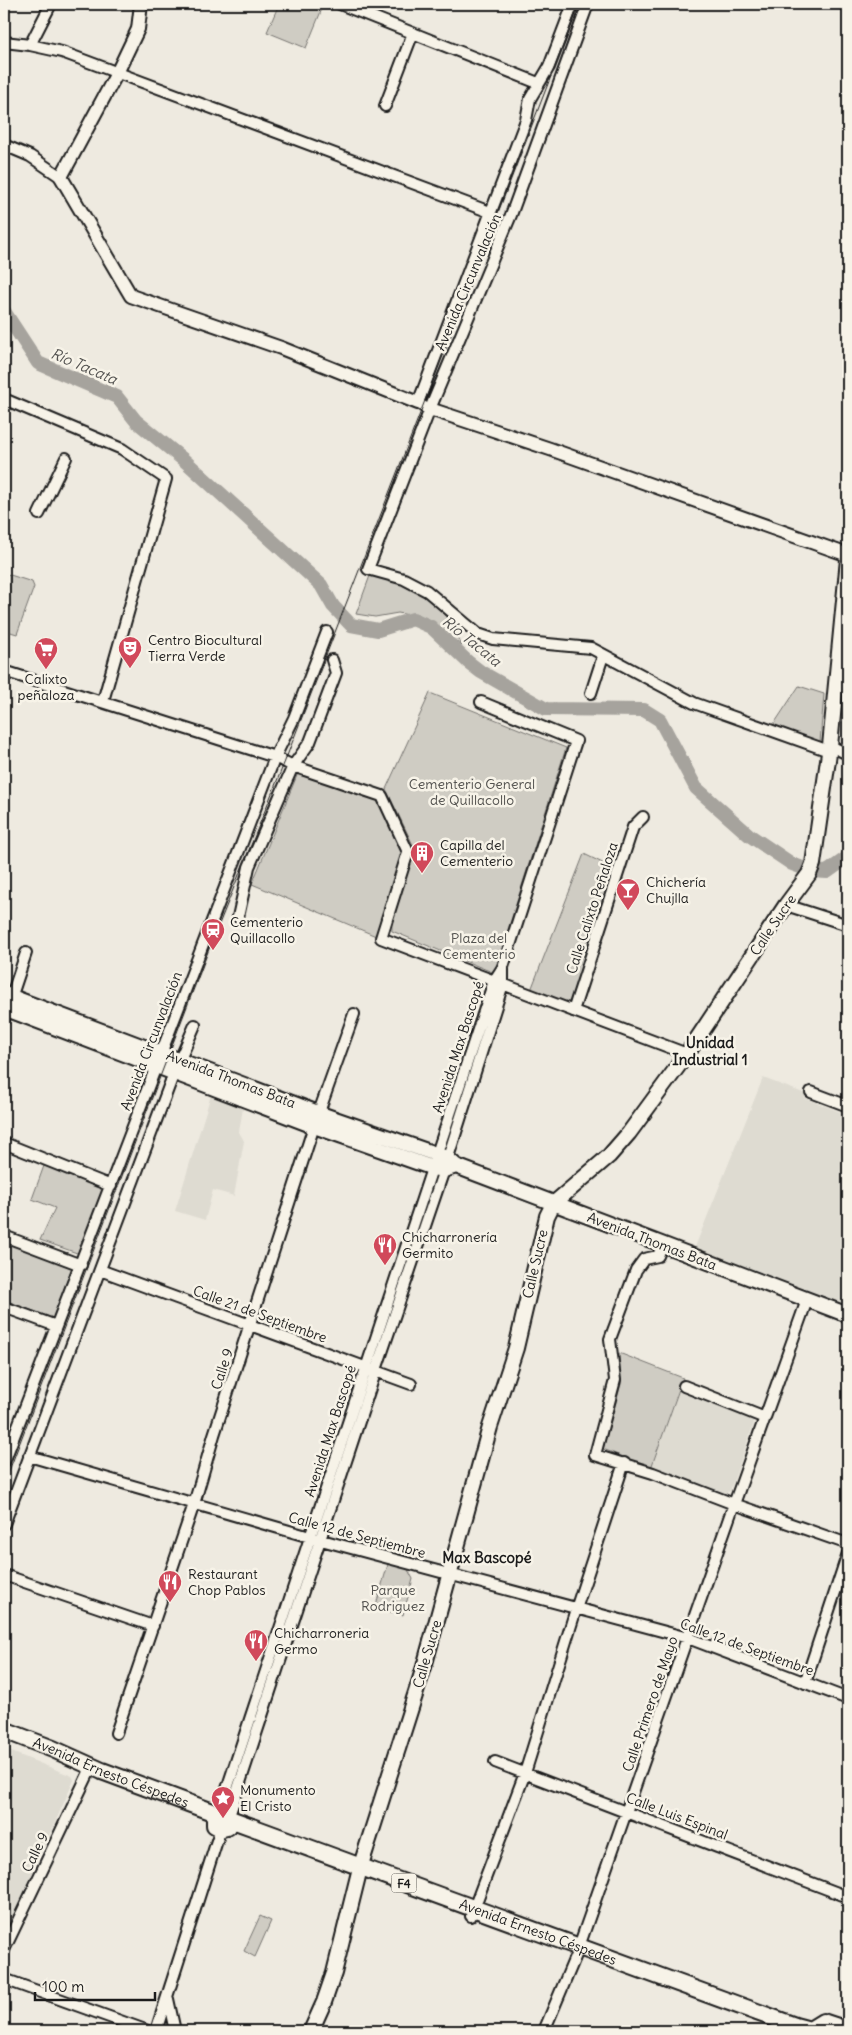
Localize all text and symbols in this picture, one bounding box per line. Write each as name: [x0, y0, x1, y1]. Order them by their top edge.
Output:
street label: Avenida Circunvalación: [431, 211, 505, 353]
water label: Río Tacata: [48, 344, 121, 389]
water label: Río Tacata: [439, 612, 506, 671]
place label: Centro Biocultural Tierra Verde: [148, 631, 262, 665]
theatre icon: Centro Biocultural Tierra Verde: [117, 635, 143, 669]
supermarket icon: Calixto peñaloza: [33, 636, 59, 670]
place label: Calixto peñaloza: [17, 670, 75, 704]
park label: Cementerio General de Quillacollo: [409, 775, 535, 809]
place label: Capilla del Cementerio: [440, 836, 513, 870]
building icon: Capilla del Cementerio: [409, 840, 435, 874]
street label: Calle Calixto Peñaloza: [562, 840, 622, 976]
place label: Chichería Chujlla: [646, 873, 706, 907]
bar icon: Chichería Chujlla: [615, 877, 641, 911]
street label: Calle Sucre: [746, 891, 800, 959]
place label: Cementerio Quillacollo: [230, 913, 303, 947]
station icon: Cementerio Quillacollo: [200, 917, 226, 951]
park label: Plaza del Cementerio: [442, 929, 516, 963]
street label: Avenida Circunvalación: [116, 969, 186, 1113]
street label: Avenida Max Bascopé: [428, 979, 488, 1115]
district label: Unidad Industrial 1: [672, 1033, 748, 1069]
street label: Avenida Thomas Bata: [164, 1046, 298, 1112]
street label: Avenida Thomas Bata: [585, 1208, 719, 1274]
place label: Chicharronería Germito: [402, 1228, 497, 1262]
street label: Calle Sucre: [518, 1228, 552, 1300]
restaurant icon: Chicharronería Germito: [372, 1232, 398, 1266]
street label: Calle 21 de Septiembre: [191, 1281, 329, 1347]
street label: Calle 9: [207, 1346, 237, 1392]
street label: Avenida Max Bascopé: [300, 1363, 360, 1499]
street label: Calle 12 de Septiembre: [286, 1508, 428, 1562]
district label: Max Bascopé: [442, 1548, 532, 1568]
place label: Restaurant Chop Pablos: [188, 1565, 266, 1599]
restaurant icon: Restaurant Chop Pablos: [157, 1569, 183, 1603]
park label: Parque Rodriguez: [361, 1581, 425, 1615]
street label: Calle 12 de Septiembre: [678, 1614, 816, 1680]
street label: Calle Sucre: [409, 1618, 445, 1690]
place label: Chicharroneria Germo: [274, 1624, 369, 1658]
restaurant icon: Chicharroneria Germo: [243, 1628, 269, 1662]
street label: Calle Primero de Mayo: [618, 1634, 682, 1774]
street label: Avenida Ernesto Céspedes: [30, 1733, 191, 1811]
place label: Monumento El Cristo: [240, 1781, 316, 1815]
place icon: Monumento El Cristo: [210, 1785, 236, 1819]
street label: Calle Luis Espinal: [624, 1788, 730, 1844]
street label: Calle 9: [18, 1829, 52, 1875]
road number: F4: [392, 1874, 416, 1892]
street label: Avenida Ernesto Céspedes: [457, 1895, 619, 1969]
scale bar: [35, 1970, 155, 2002]
text: 100 m: [42, 1977, 84, 1996]

